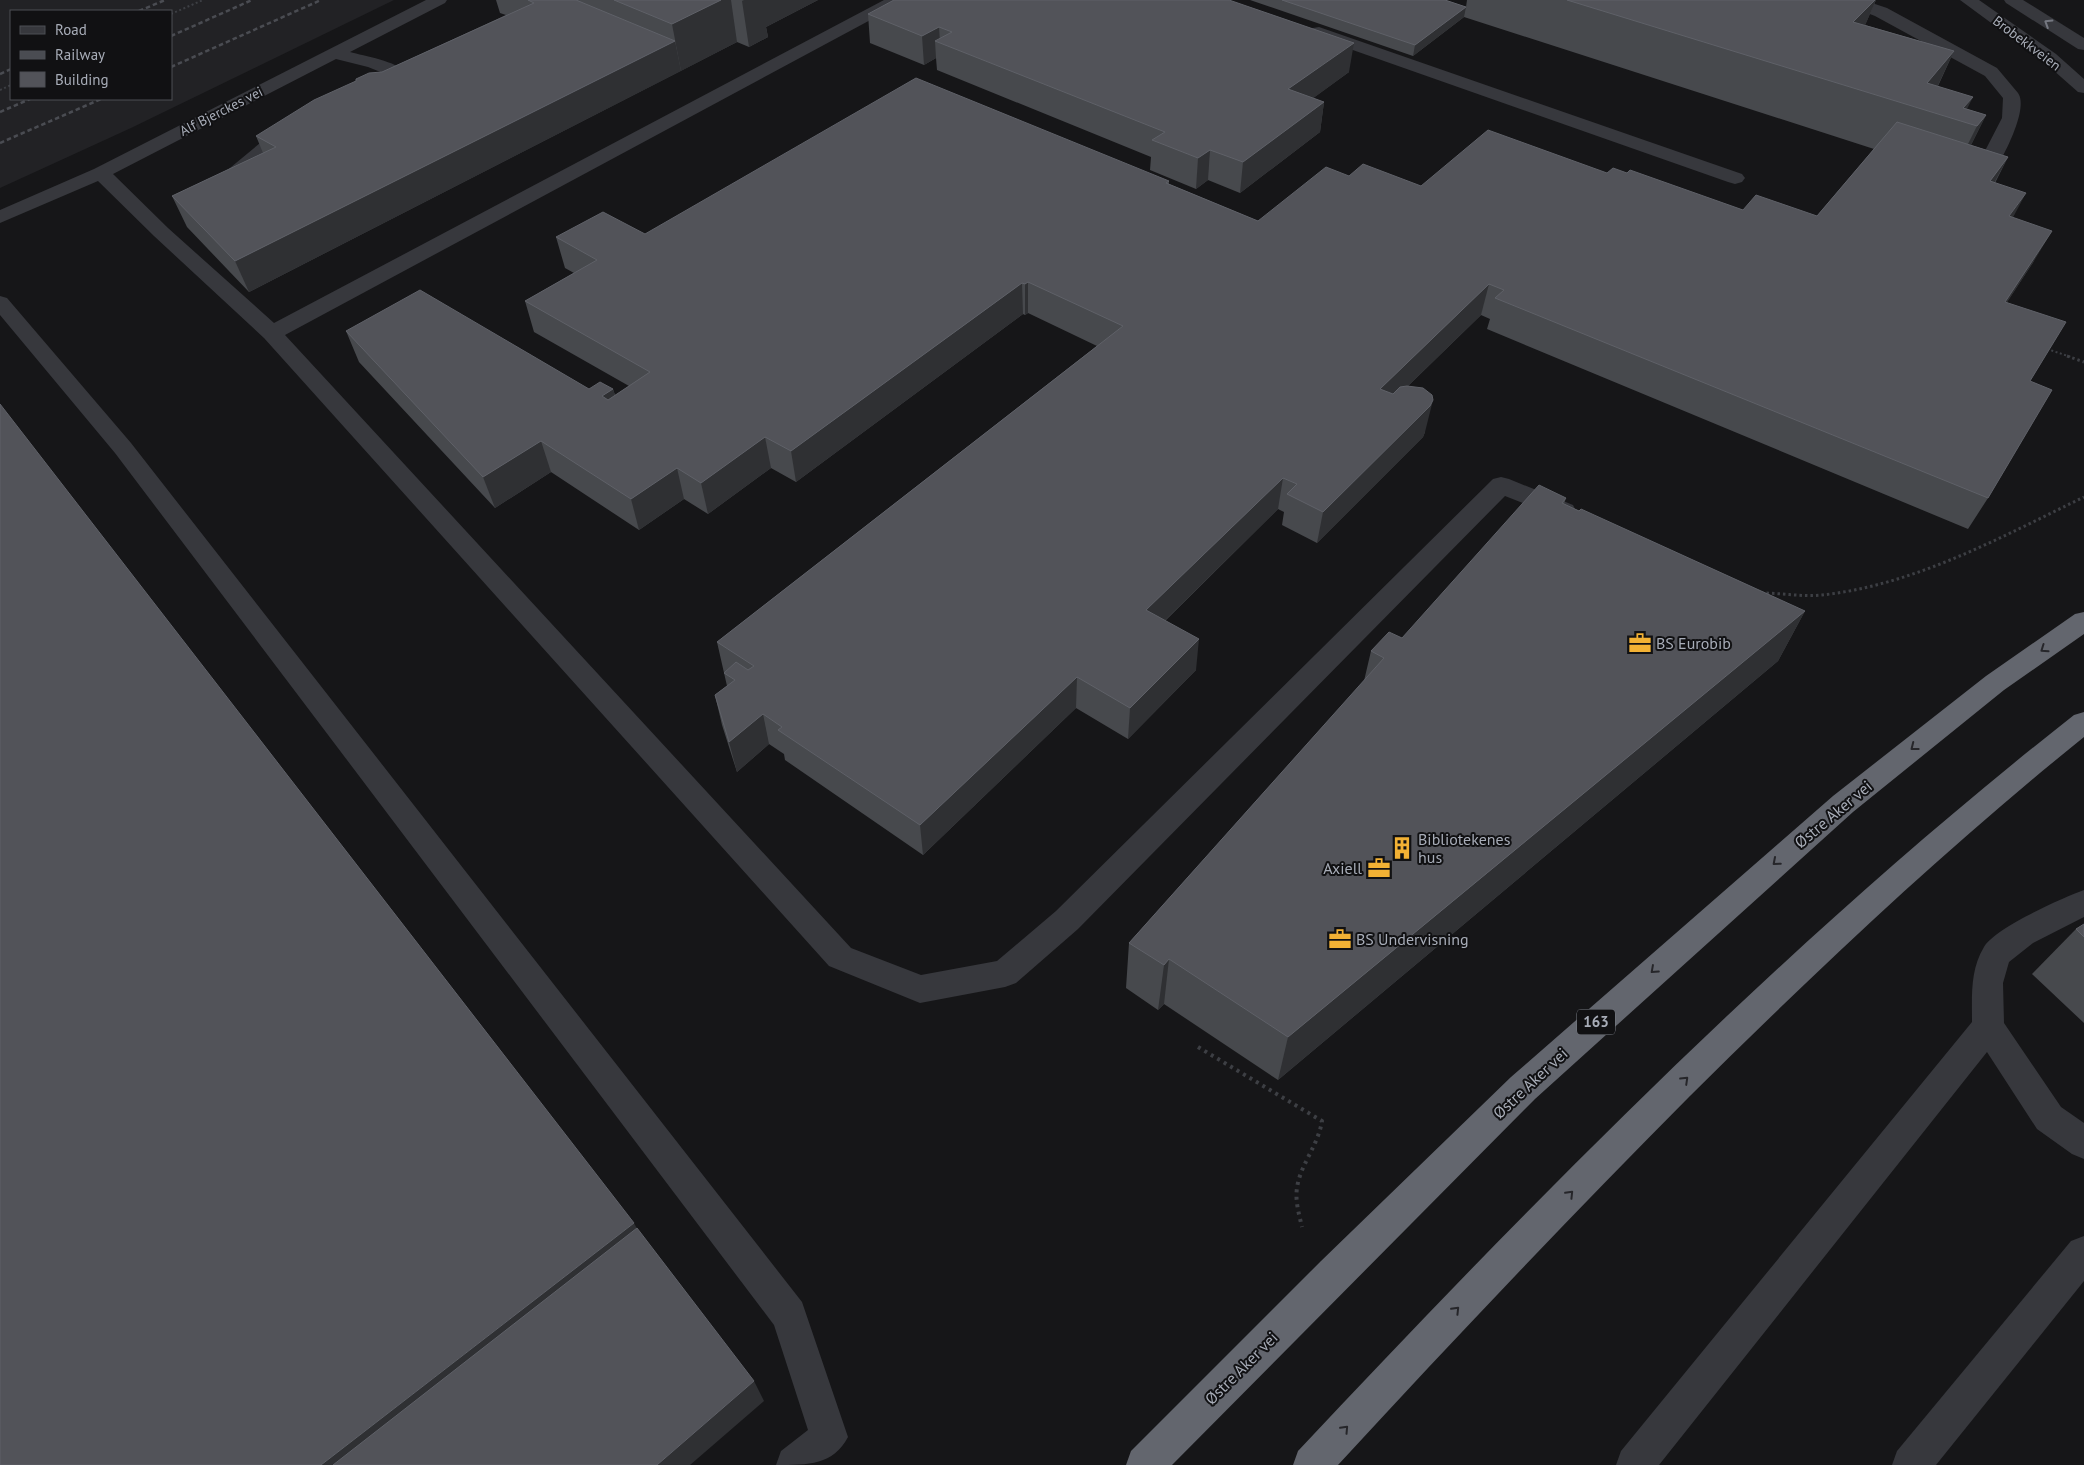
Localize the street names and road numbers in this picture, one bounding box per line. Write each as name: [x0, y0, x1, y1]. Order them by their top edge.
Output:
street label: Brobekkveien: [1989, 12, 2065, 74]
street label: Alf Bjerckes vei: [176, 82, 266, 140]
street label: Østre Aker vei: [1790, 776, 1876, 852]
road number: 163: [1577, 1010, 1615, 1034]
street label: Østre Aker vei: [1488, 1043, 1572, 1123]
street label: Østre Aker vei: [1200, 1327, 1282, 1409]

